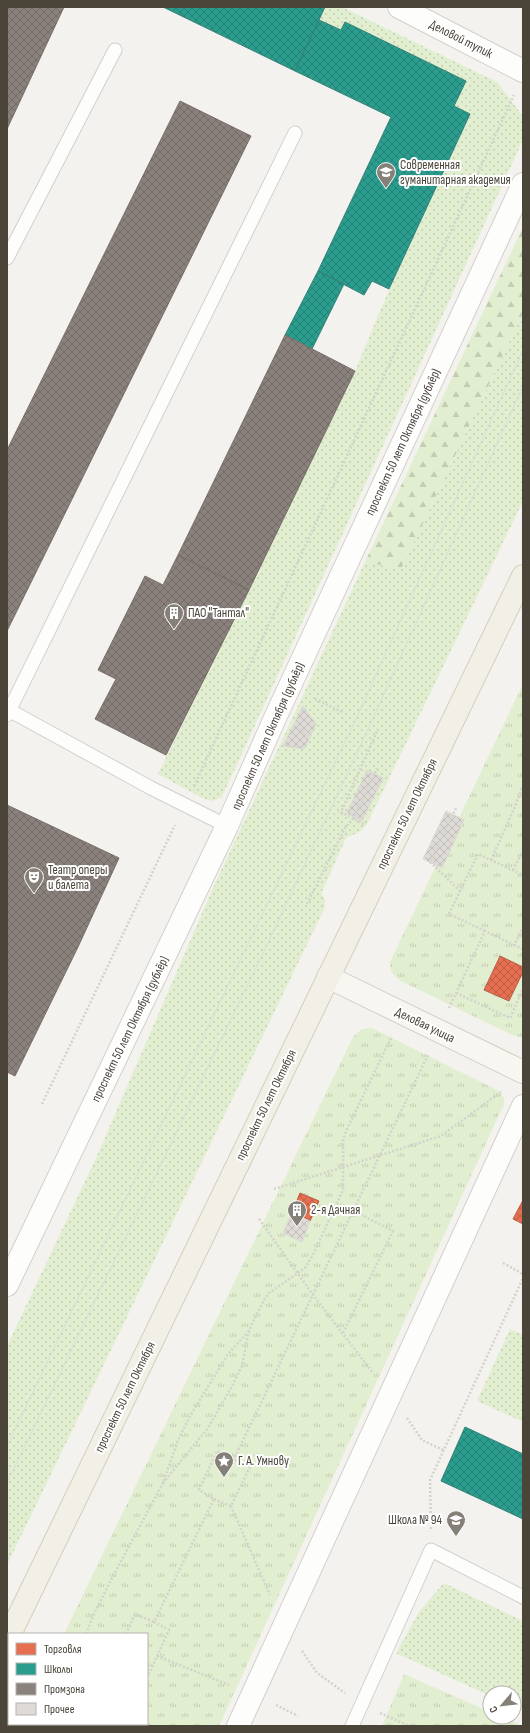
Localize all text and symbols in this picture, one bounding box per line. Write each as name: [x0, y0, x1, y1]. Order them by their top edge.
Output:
street label: Деловой тупик: [427, 16, 495, 62]
place label: Современная гуманитарная академия: [400, 157, 511, 188]
school or university icon: Современная гуманитарная академия: [375, 161, 397, 189]
street label: проспект 50 лет Октября (дублёр): [362, 366, 444, 518]
building icon: ПАО "Тантал": [163, 602, 185, 630]
place label: ПАО "Тантал": [188, 605, 249, 621]
street label: проспект 50 лет Октября (дублёр): [228, 659, 308, 812]
street label: проспект 50 лет Октября: [373, 756, 441, 872]
place label: Театр оперы и балета: [48, 862, 107, 893]
theatre icon: Театр оперы и балета: [23, 866, 45, 894]
street label: проспект 50 лет Октября (дублёр): [88, 953, 172, 1104]
street label: Деловая улица: [393, 1004, 457, 1046]
street label: проспект 50 лет Октября: [232, 1047, 300, 1163]
building icon: 2-я Дачная: [286, 1199, 308, 1227]
place label: 2-я Дачная: [311, 1202, 360, 1218]
street label: проспект 50 лет Октября: [91, 1339, 159, 1455]
place icon: Г. А. Умнову: [213, 1450, 235, 1478]
place label: Г. А. Умнову: [238, 1453, 289, 1469]
school or university icon: Школа № 94: [445, 1509, 467, 1537]
place label: Школа № 94: [388, 1512, 443, 1528]
legend: [8, 1633, 148, 1725]
text: Торговля: [44, 1642, 82, 1657]
text: Школы: [44, 1662, 73, 1677]
text: Промзона: [44, 1682, 85, 1697]
north arrow: [482, 1685, 522, 1725]
text: Прочее: [44, 1702, 75, 1717]
text: С: [486, 1704, 501, 1715]

